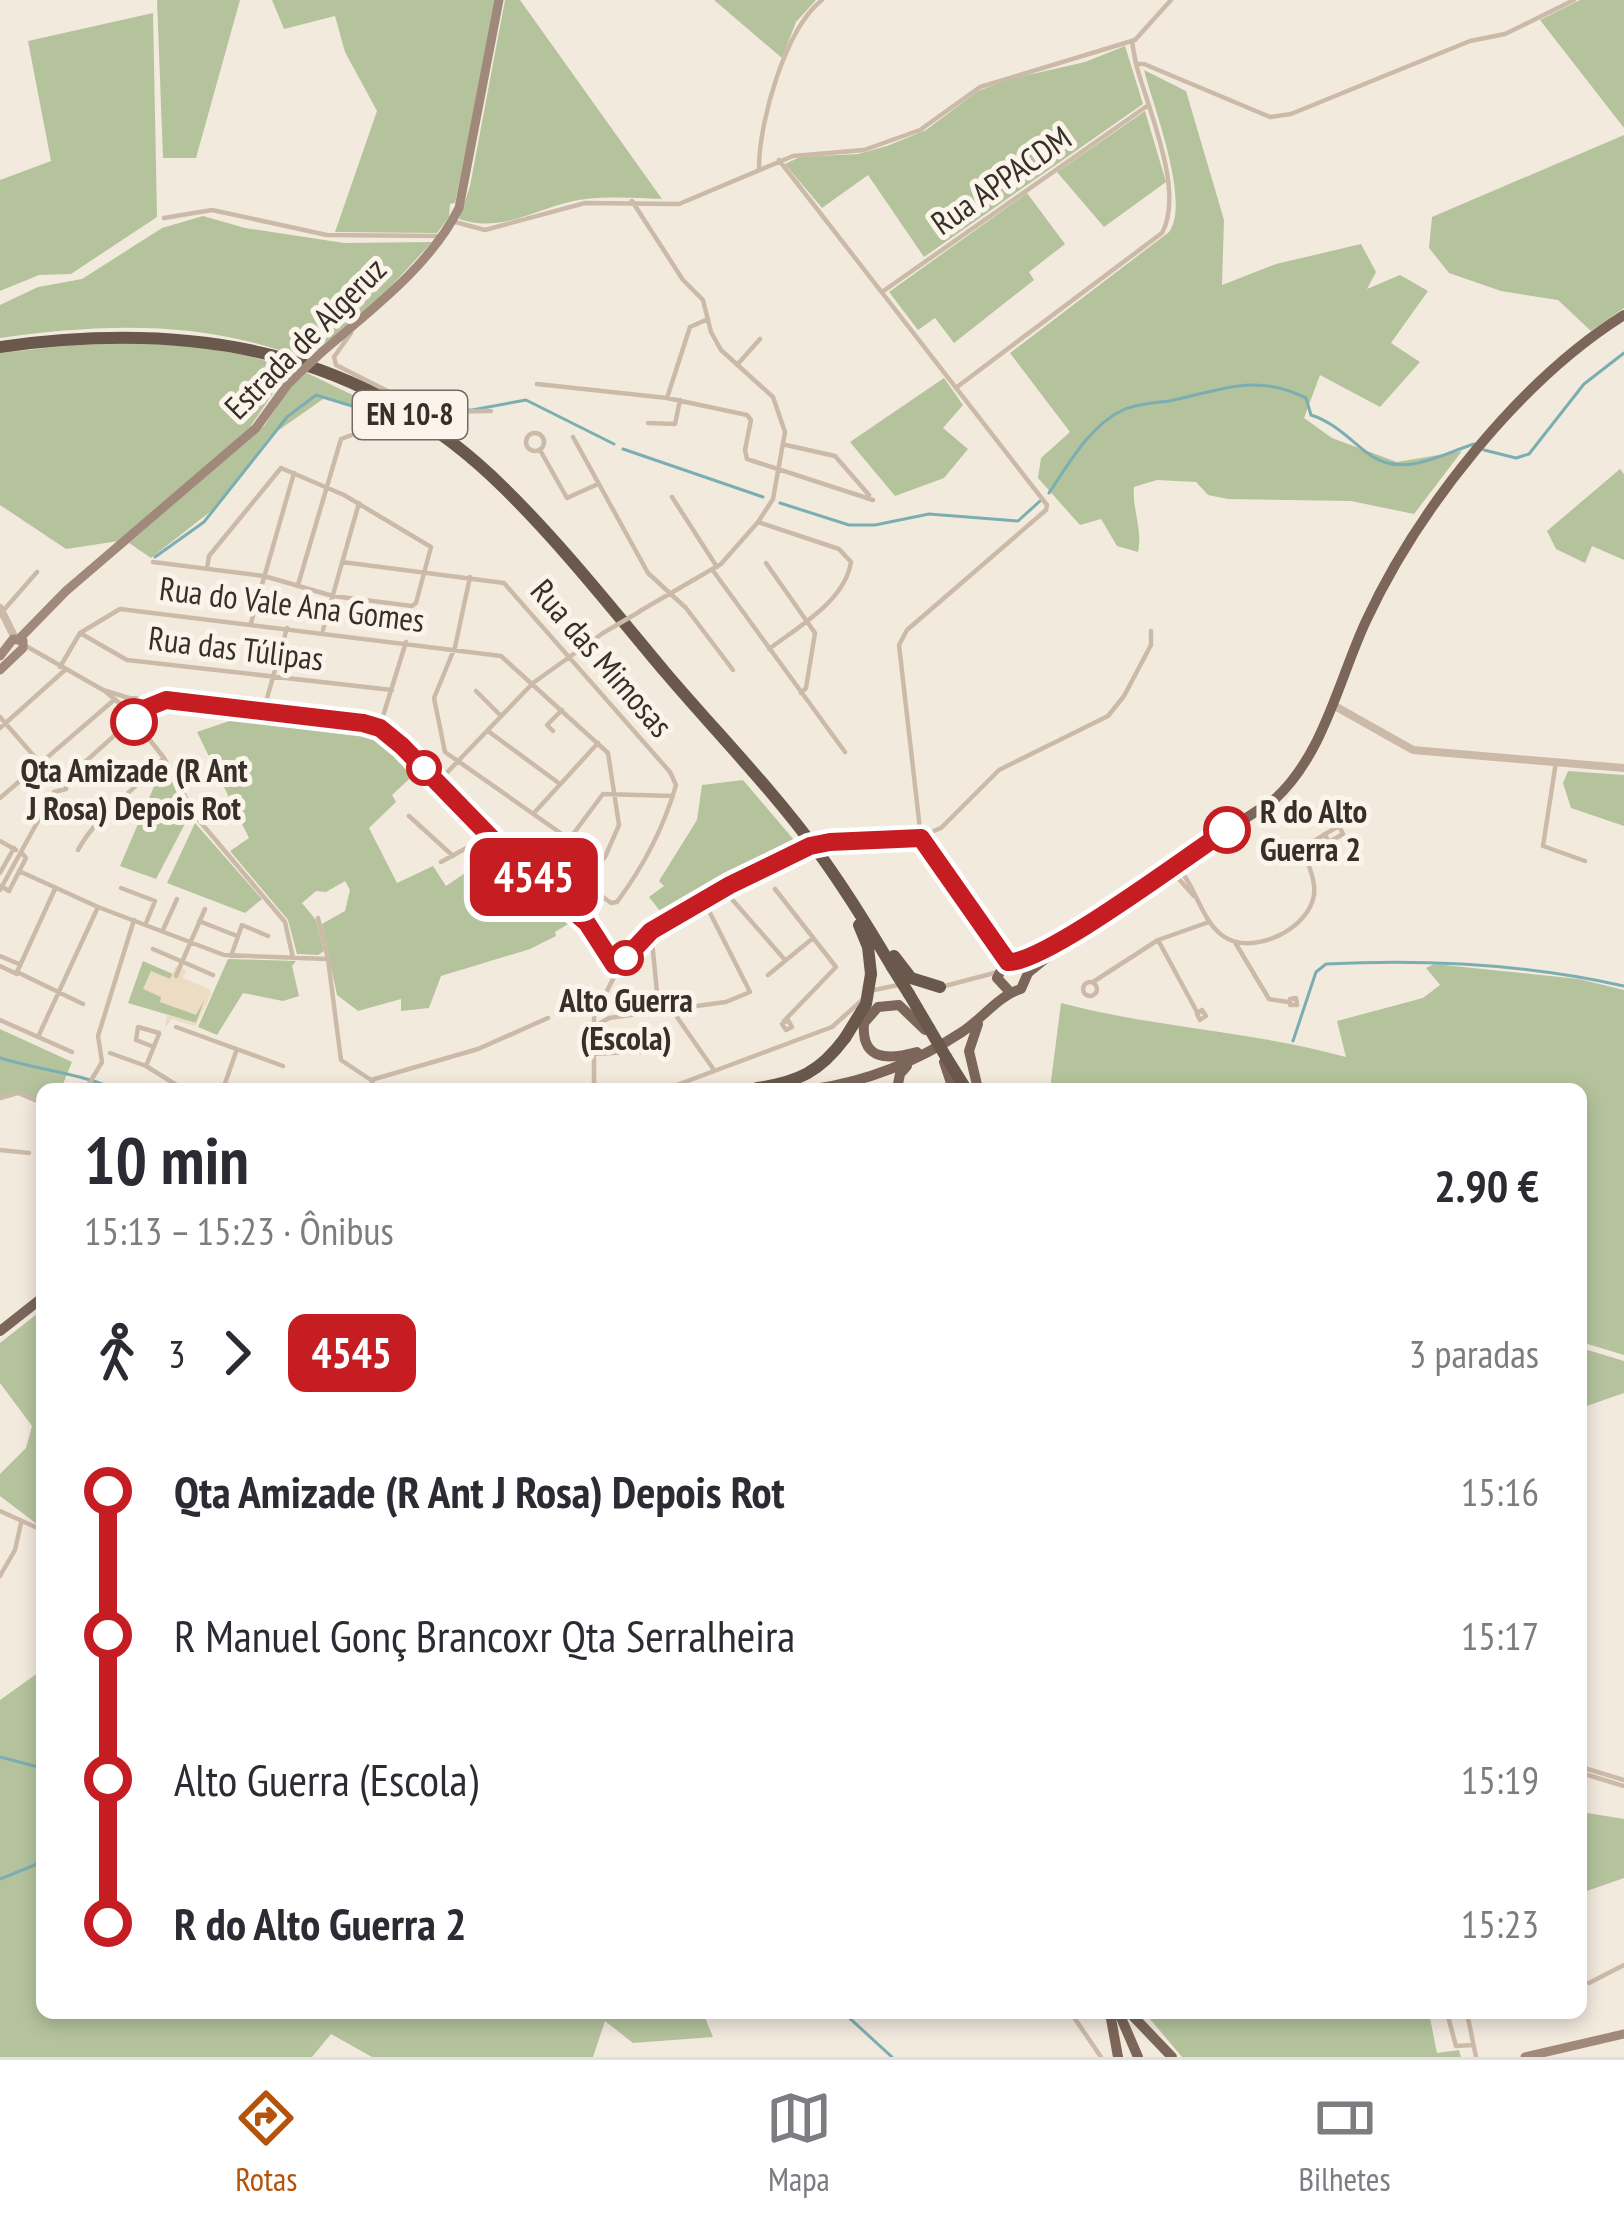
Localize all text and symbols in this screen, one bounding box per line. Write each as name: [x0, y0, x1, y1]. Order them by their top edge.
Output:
street label: Rua APPACDM: [922, 116, 1079, 244]
street label: Estrada de Algeruz: [215, 248, 395, 428]
road number: EN 10-8: [353, 391, 467, 439]
street label: Rua do Vale Ana Gomes: [157, 566, 427, 641]
street label: Rua das Mimosas: [522, 570, 683, 746]
street label: Rua das Túlipas: [146, 615, 326, 680]
marker: Qta Amizade (R Ant J Rosa) Depois Rot: [112, 700, 156, 744]
place label: Qta Amizade (R Ant J Rosa) Depois Rot: [20, 748, 248, 829]
unlabelled marker: [408, 752, 440, 784]
place label: R do Alto Guerra 2: [1260, 789, 1367, 870]
marker: R do Alto Guerra 2: [1205, 808, 1249, 852]
line badge: 4545: [450, 838, 618, 916]
text: 4545: [494, 849, 574, 904]
marker: Alto Guerra (Escola): [610, 942, 642, 974]
place label: Alto Guerra (Escola): [558, 978, 693, 1059]
text: 10 min: [84, 1117, 249, 1202]
text: 2.90 €: [1434, 1156, 1539, 1214]
text: 15:13 – 15:23 · Ônibus: [84, 1205, 394, 1256]
icon: walk: [84, 1320, 150, 1386]
icon: forward: [204, 1320, 270, 1386]
text: 4545: [312, 1325, 392, 1380]
text: 3: [168, 1328, 186, 1379]
text: 3 paradas: [1409, 1328, 1539, 1379]
text: Qta Amizade (R Ant J Rosa) Depois Rot: [174, 1462, 785, 1520]
text: 15:16: [1461, 1466, 1539, 1517]
text: R Manuel Gonç Brancoxr Qta Serralheira: [174, 1606, 795, 1664]
text: 15:17: [1461, 1610, 1539, 1661]
text: Alto Guerra (Escola): [174, 1750, 478, 1808]
text: 15:19: [1461, 1754, 1539, 1805]
text: R do Alto Guerra 2: [174, 1894, 467, 1952]
text: 15:23: [1461, 1898, 1539, 1949]
tab: Rotas: [233, 2085, 299, 2200]
tab: Mapa: [766, 2085, 832, 2200]
tab: Bilhetes: [1299, 2085, 1391, 2200]

